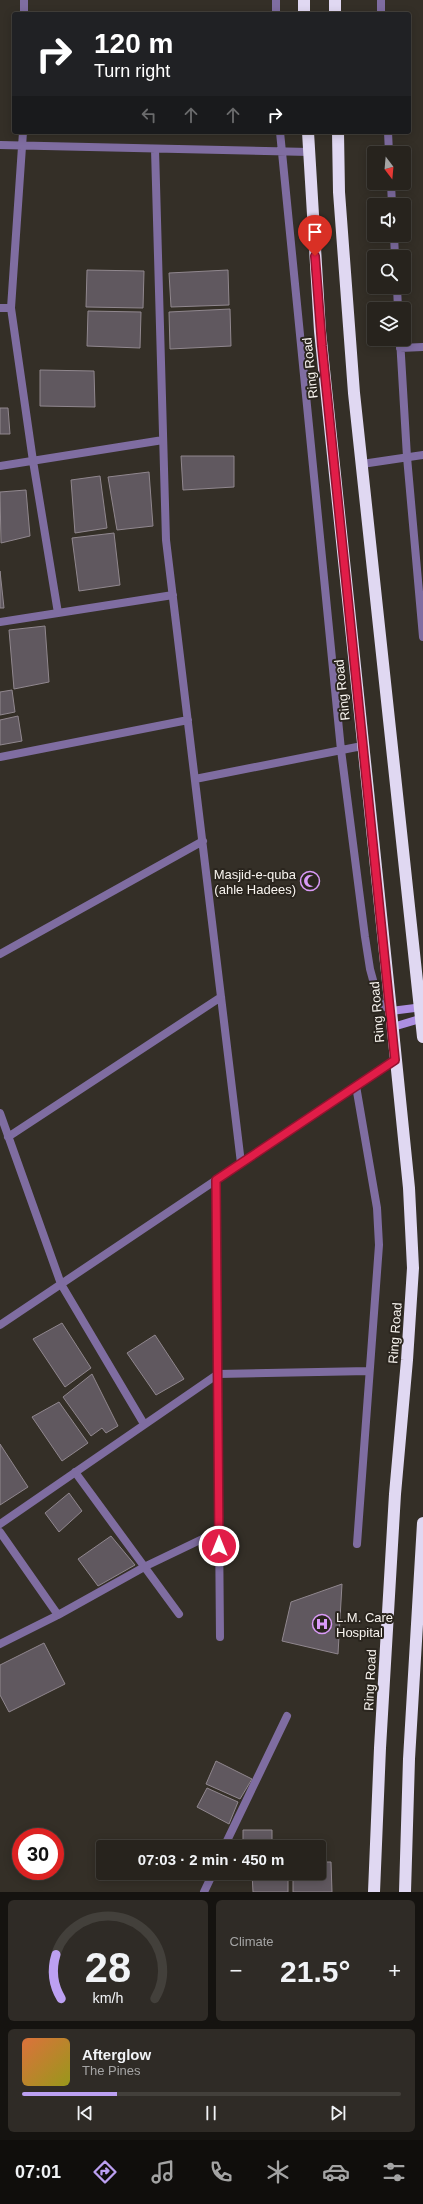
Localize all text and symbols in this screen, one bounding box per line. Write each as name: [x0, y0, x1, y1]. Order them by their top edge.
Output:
icon: right: [28, 28, 80, 80]
text: 120 m: [94, 28, 173, 59]
text: Turn right: [94, 61, 170, 81]
icon: left: [138, 104, 160, 126]
icon: ahead: [180, 104, 202, 126]
icon: ahead: [222, 104, 244, 126]
icon: right: [264, 104, 286, 126]
north arrow: [367, 146, 411, 190]
map controls: [367, 146, 411, 346]
button: sound: [367, 198, 411, 242]
pin: [298, 215, 332, 256]
icon: arrive: [304, 221, 326, 243]
button: search: [367, 250, 411, 294]
button: layers: [367, 302, 411, 346]
street label: Ring Road: [299, 337, 321, 399]
street label: Ring Road: [331, 659, 353, 721]
place label: Masjid-e-quba (ahle Hadees): [214, 867, 297, 897]
mosque icon: Masjid-e-quba (ahle Hadees): [299, 870, 321, 892]
street label: Ring Road: [367, 981, 387, 1043]
street label: Ring Road: [385, 1302, 405, 1364]
position arrow: [198, 1525, 240, 1567]
place label: L.M. Care Hospital: [336, 1610, 393, 1640]
hospital icon: L.M. Care Hospital: [311, 1613, 333, 1635]
street label: Ring Road: [361, 1649, 379, 1711]
speed limit sign: 30: [12, 1828, 64, 1880]
text: 07:03 · 2 min · 450 m: [138, 1851, 284, 1868]
text: Climate: [230, 1934, 274, 1949]
text: 28: [85, 1943, 131, 1990]
text: 21.5°: [280, 1955, 350, 1988]
text: −: [230, 1958, 242, 1983]
text: +: [388, 1958, 401, 1983]
text: km/h: [92, 1989, 123, 2005]
text: Afterglow: [82, 2046, 151, 2063]
text: The Pines: [82, 2063, 141, 2078]
icon: previous: [74, 2102, 96, 2124]
icon: pause: [200, 2102, 222, 2124]
icon: next: [327, 2102, 349, 2124]
icon: directions: [91, 2158, 119, 2186]
icon: music: [149, 2158, 177, 2186]
icon: phone: [207, 2158, 235, 2186]
icon: climate: [264, 2158, 292, 2186]
icon: car: [322, 2158, 350, 2186]
icon: filters: [380, 2158, 408, 2186]
text: 07:01: [15, 2162, 61, 2182]

